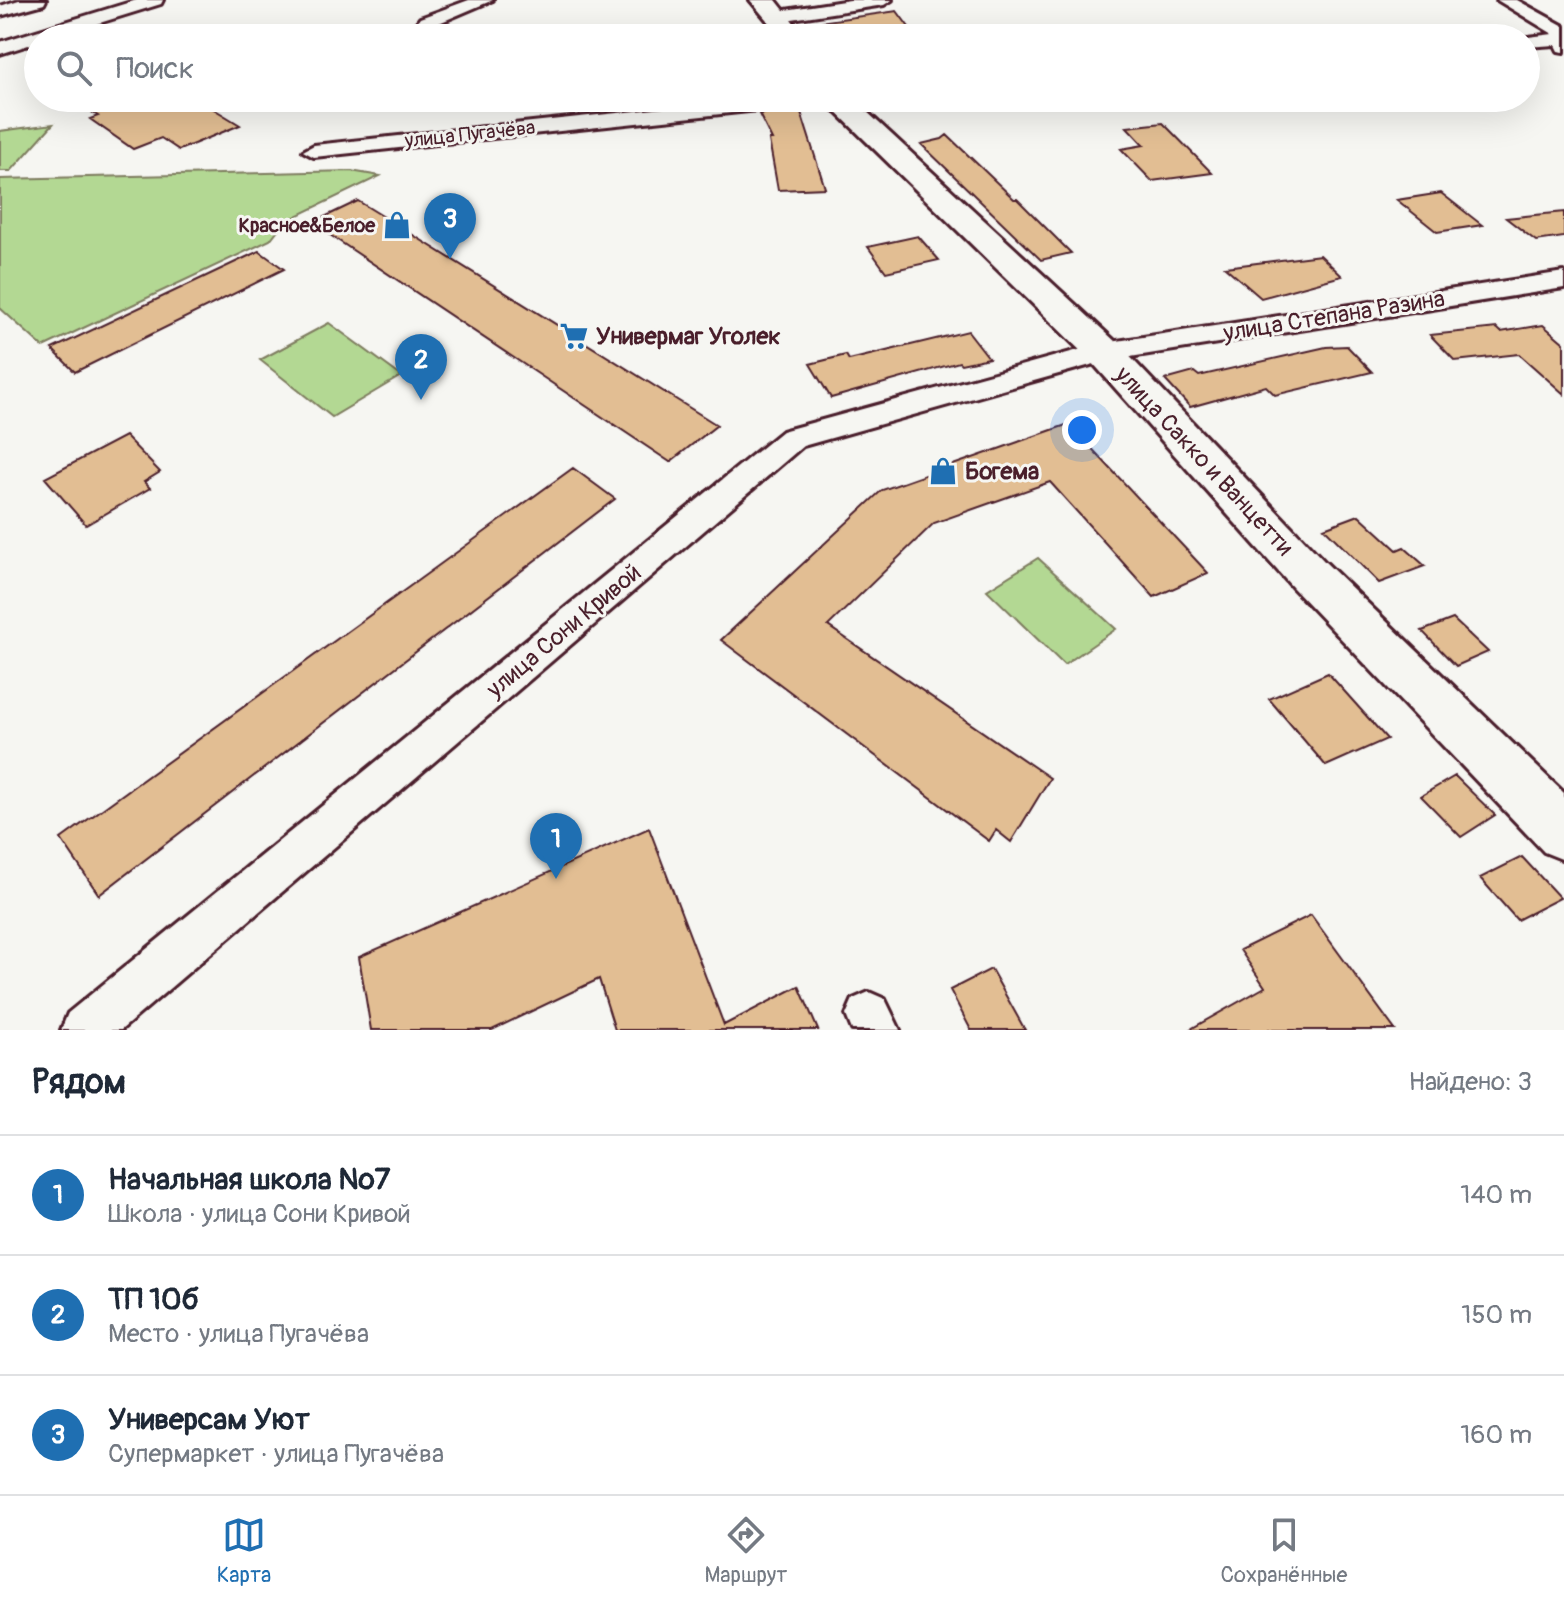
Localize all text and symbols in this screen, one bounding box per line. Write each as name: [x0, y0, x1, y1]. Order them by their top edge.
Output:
search box: [24, 24, 1540, 112]
icon: search: [52, 46, 96, 90]
text: Поиск: [116, 50, 194, 87]
street label: улица Пугачёва: [403, 115, 536, 153]
pin: 3: [424, 193, 476, 259]
shop icon: Красное&Белое: [382, 210, 412, 240]
place label: Красное&Белое: [239, 213, 376, 238]
street label: улица Степана Разина: [1220, 284, 1447, 348]
supermarket icon: Универмаг Уголек: [559, 321, 589, 351]
place label: Универмаг Уголек: [596, 322, 781, 351]
pin: 2: [395, 334, 447, 400]
street label: улица Сакко и Ванцетти: [1108, 360, 1299, 562]
your location: [1062, 410, 1102, 450]
shop icon: Богема: [928, 456, 958, 486]
place label: Богема: [965, 457, 1039, 486]
street label: улица Сони Кривой: [480, 558, 647, 705]
pin: 1: [530, 813, 582, 879]
text: Рядом: [32, 1061, 126, 1104]
text: Найдено: 3: [1409, 1066, 1532, 1098]
text: Начальная школа №7: [108, 1161, 390, 1198]
text: 1: [53, 1179, 63, 1211]
text: 140 m: [1460, 1179, 1532, 1211]
text: Школа · улица Сони Кривой: [108, 1198, 411, 1230]
text: ТП 10б: [108, 1281, 199, 1318]
text: 2: [51, 1299, 65, 1331]
text: 150 m: [1461, 1299, 1532, 1331]
text: Место · улица Пугачёва: [108, 1318, 369, 1350]
text: Универсам Уют: [108, 1401, 310, 1438]
text: 3: [51, 1419, 65, 1451]
text: 160 m: [1460, 1419, 1532, 1451]
text: Супермаркет · улица Пугачёва: [108, 1438, 444, 1470]
tab: Карта: [217, 1513, 271, 1589]
tab: Маршрут: [704, 1513, 787, 1589]
tab: Сохранённые: [1221, 1513, 1347, 1589]

